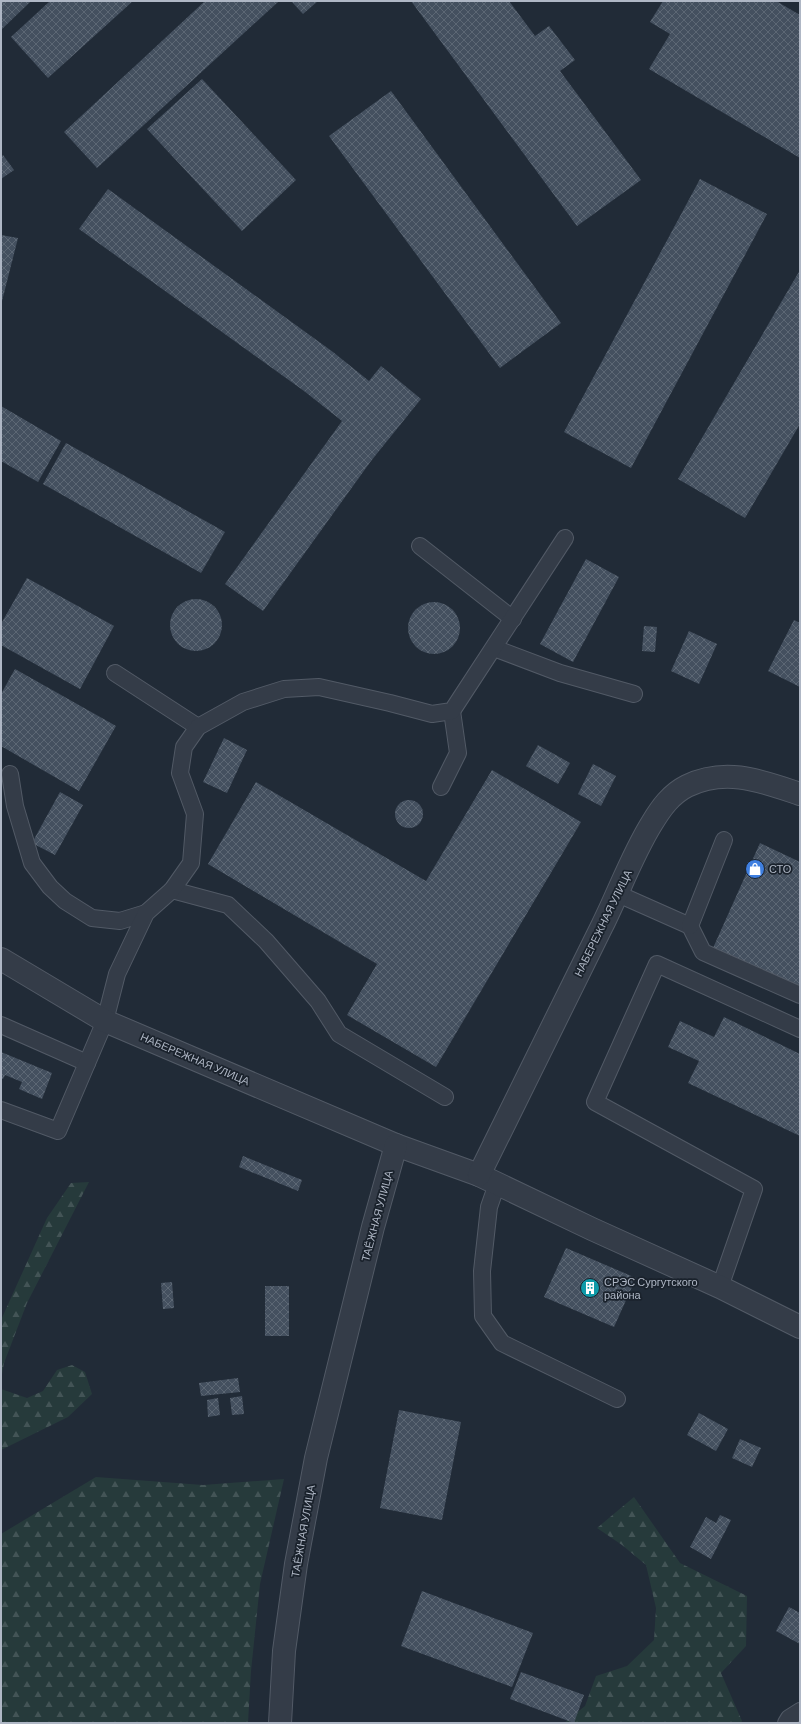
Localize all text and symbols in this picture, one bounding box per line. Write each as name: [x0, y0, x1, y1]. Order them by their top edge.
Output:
shop icon: СТО: [744, 858, 766, 880]
place label: СТО: [769, 862, 792, 875]
street label: НАБЕРЕЖНАЯ УЛИЦА: [571, 867, 634, 978]
street label: НАБЕРЕЖНАЯ УЛИЦА: [139, 1030, 252, 1088]
street label: ТАЁЖНАЯ УЛИЦА: [358, 1168, 395, 1263]
place label: СРЭС Сургутского района: [604, 1275, 698, 1301]
building icon: СРЭС Сургутского района: [579, 1277, 601, 1299]
street label: ТАЁЖНАЯ УЛИЦА: [288, 1483, 317, 1578]

